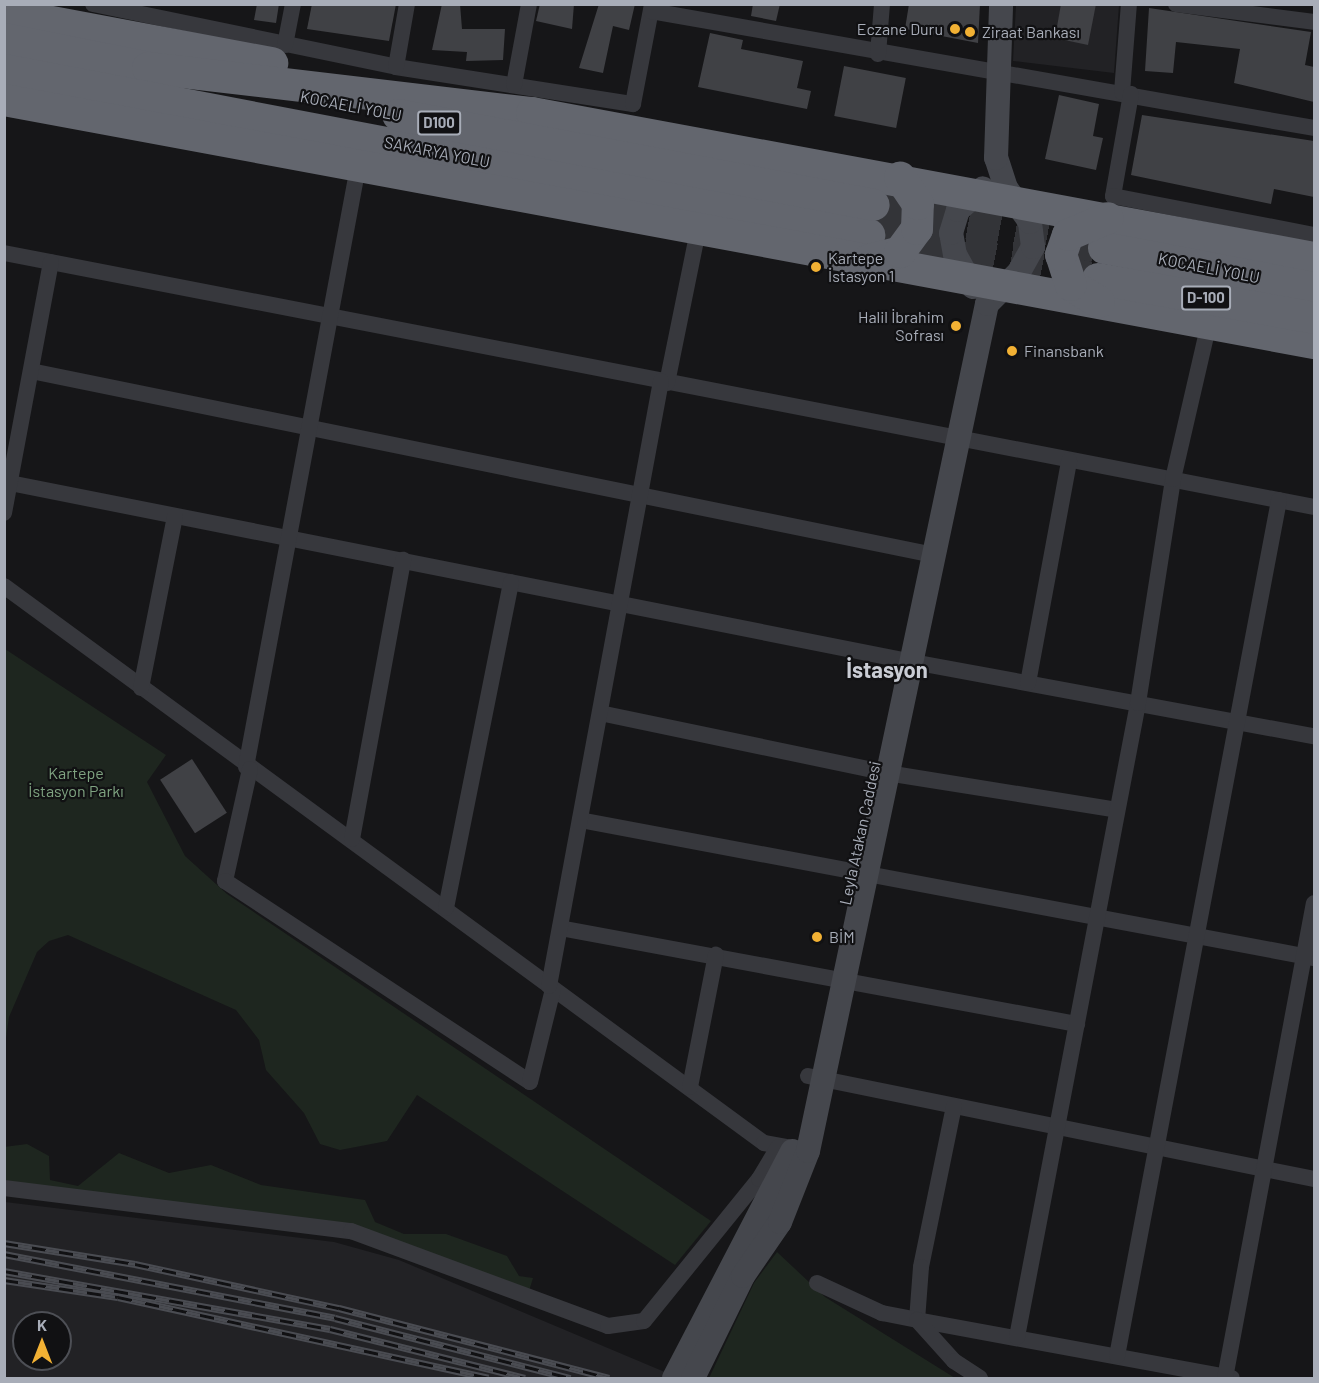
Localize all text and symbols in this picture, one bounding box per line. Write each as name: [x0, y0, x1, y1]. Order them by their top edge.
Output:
place label: Eczane Duru: [857, 19, 943, 39]
marker: Eczane Duru: [948, 22, 962, 36]
place label: Ziraat Bankası: [982, 22, 1080, 42]
marker: Ziraat Bankası: [963, 25, 977, 39]
street label: KOCAELİ YOLU: [299, 87, 403, 125]
road number: D100: [416, 111, 462, 135]
street label: SAKARYA YOLU: [382, 132, 492, 172]
place label: Kartepe İstasyon 1: [828, 248, 894, 286]
street label: KOCAELİ YOLU: [1157, 249, 1261, 287]
marker: Kartepe İstasyon 1: [809, 260, 823, 274]
road number: D-100: [1180, 286, 1232, 310]
place label: Halil İbrahim Sofrası: [858, 307, 944, 345]
marker: Halil İbrahim Sofrası: [949, 319, 963, 333]
place label: Finansbank: [1024, 341, 1104, 361]
marker: Finansbank: [1005, 344, 1019, 358]
district label: İstasyon: [846, 657, 928, 683]
street label: Leyla Atakan Caddesi: [835, 759, 885, 907]
park label: Kartepe İstasyon Parkı: [28, 763, 124, 801]
place label: BİM: [829, 927, 855, 947]
marker: BİM: [810, 930, 824, 944]
north arrow: [12, 1311, 72, 1371]
text: K: [37, 1315, 47, 1334]

